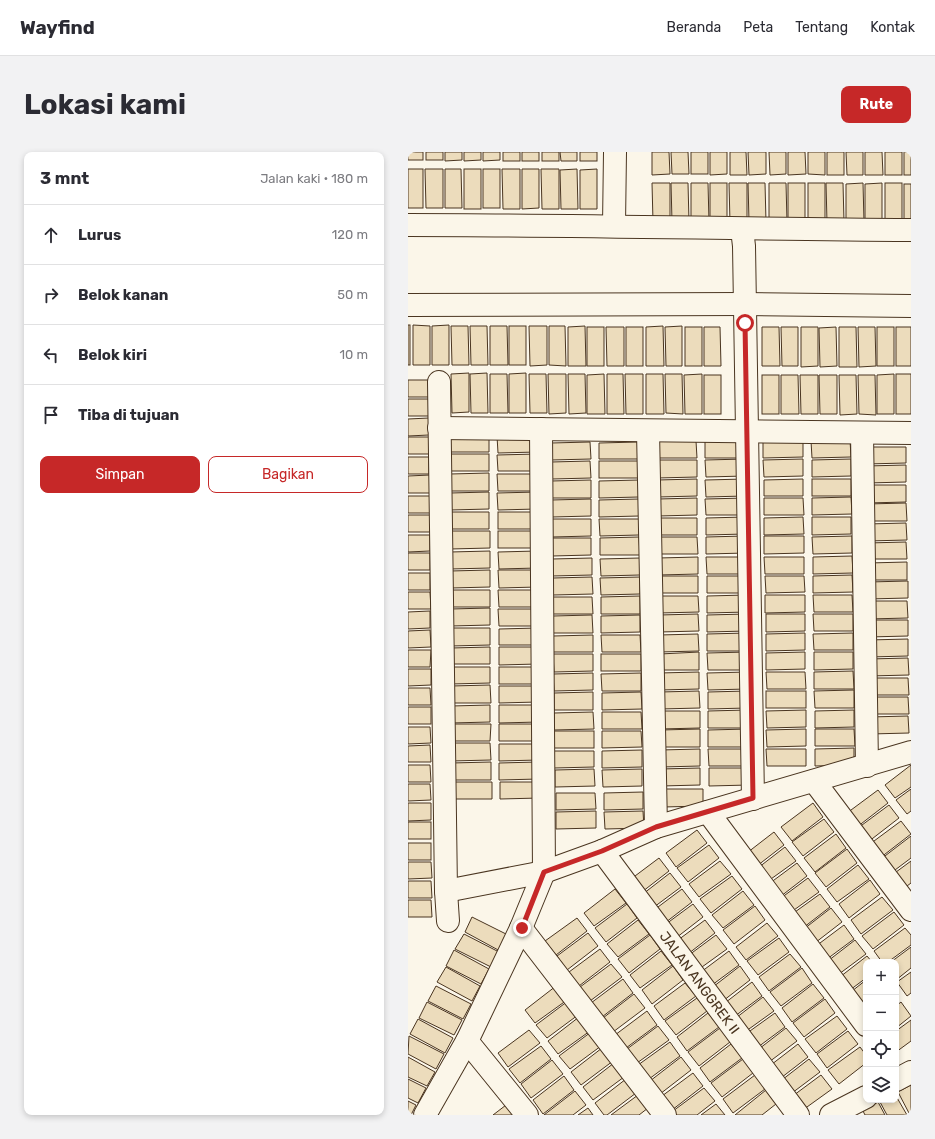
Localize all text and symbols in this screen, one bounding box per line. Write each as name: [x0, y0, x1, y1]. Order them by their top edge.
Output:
text: Wayfind: [20, 16, 95, 39]
text: Beranda: [667, 19, 721, 36]
text: Peta: [743, 19, 773, 36]
text: Tentang: [795, 19, 848, 36]
text: Kontak: [870, 19, 915, 36]
button: Rute: [841, 86, 911, 123]
text: Lokasi kami: [24, 88, 186, 121]
text: 3 mnt: [40, 168, 89, 188]
text: Jalan kaki · 180 m: [260, 171, 368, 186]
icon: ahead: [40, 224, 62, 246]
text: Lurus: [78, 226, 121, 244]
text: 120 m: [332, 227, 368, 242]
icon: right: [40, 284, 62, 306]
text: Belok kanan: [78, 286, 168, 304]
text: 50 m: [337, 287, 368, 302]
route start: [736, 314, 754, 332]
icon: left: [40, 344, 62, 366]
text: Belok kiri: [78, 346, 147, 364]
text: 10 m: [339, 347, 368, 362]
icon: arrive: [40, 404, 62, 426]
text: Tiba di tujuan: [78, 406, 179, 424]
button: Simpan: [40, 456, 200, 493]
button: Bagikan: [208, 456, 368, 493]
route end: [513, 919, 531, 937]
street label: JALAN ANGGREK II: [656, 928, 743, 1038]
map controls: [863, 959, 899, 1103]
button: +: [863, 959, 899, 995]
button: −: [863, 995, 899, 1031]
button: locate: [863, 1031, 899, 1067]
button: layers: [863, 1067, 899, 1103]

